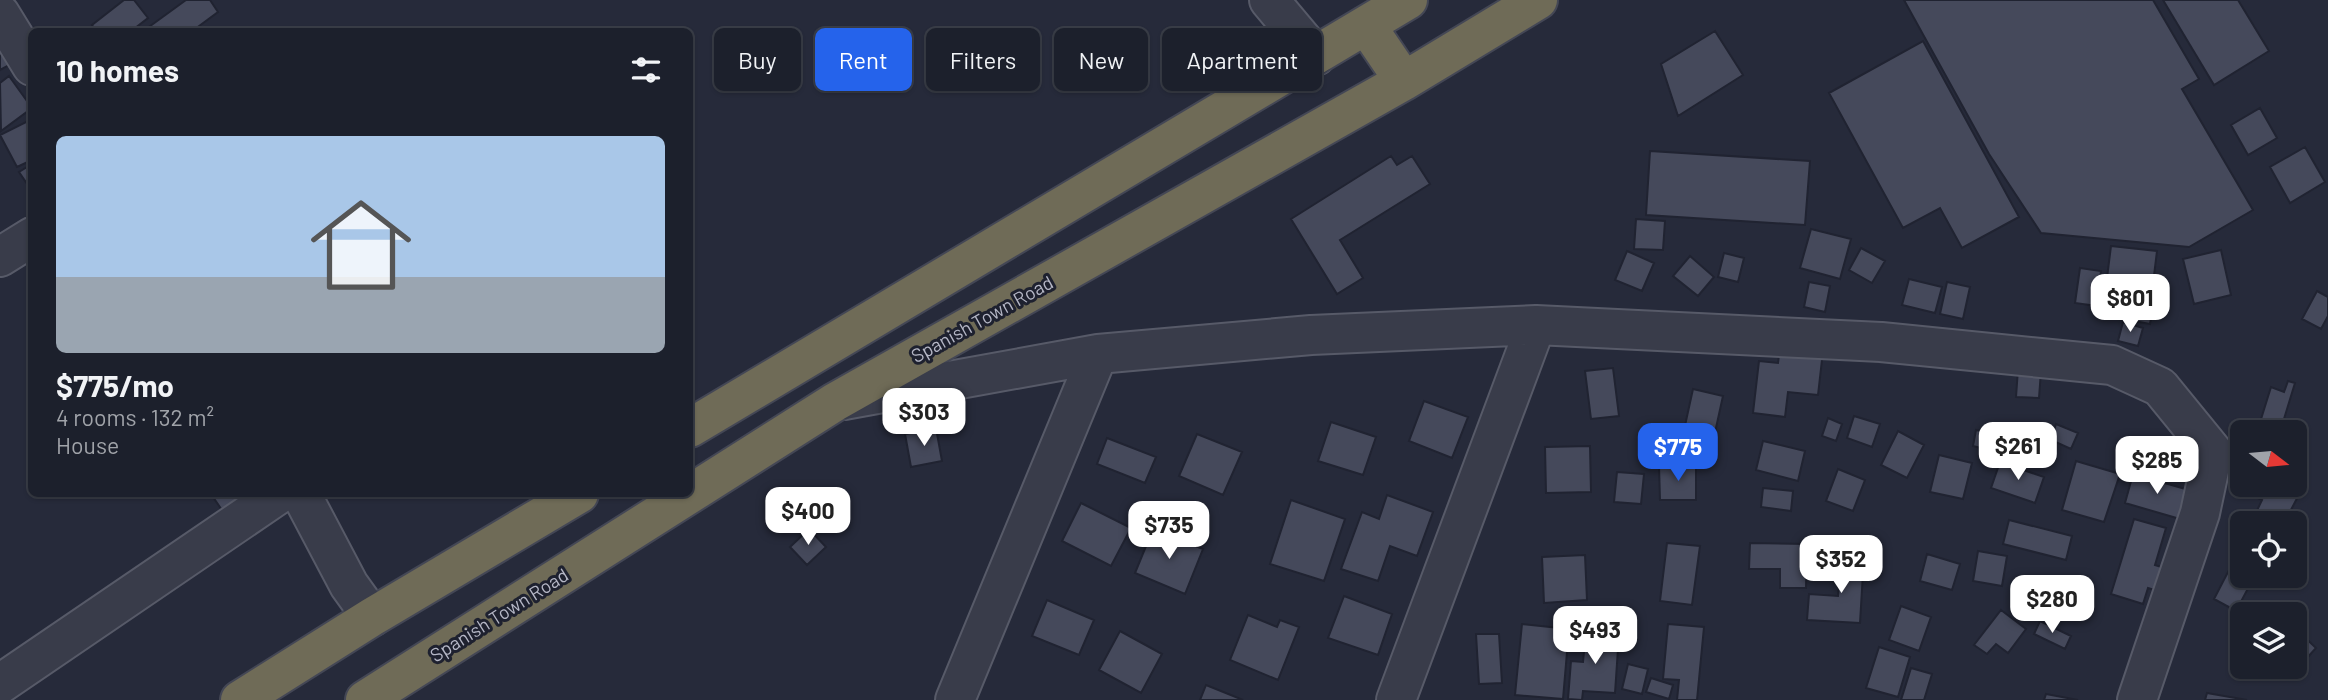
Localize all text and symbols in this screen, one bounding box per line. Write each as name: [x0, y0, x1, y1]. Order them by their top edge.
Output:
chip: Buy: [714, 28, 801, 91]
chip: Rent: [815, 28, 912, 91]
chip: Filters: [926, 28, 1040, 91]
chip: New: [1054, 28, 1148, 91]
chip: Apartment: [1162, 28, 1322, 91]
icon: filters: [627, 51, 665, 89]
text: 10 homes: [56, 52, 179, 88]
icon: home: [298, 182, 424, 308]
street label: Spanish Town Road: [907, 270, 1057, 367]
pin: $801: [2089, 274, 2171, 334]
text: $801: [2107, 283, 2153, 311]
text: $775/mo: [56, 367, 174, 403]
pin: $303: [883, 388, 965, 448]
text: $303: [898, 397, 950, 425]
text: 4 rooms · 132 m²: [56, 403, 214, 431]
north arrow: [2230, 420, 2306, 497]
map controls: [2230, 420, 2307, 679]
pin: $261: [1977, 422, 2059, 482]
pin: $775: [1637, 424, 1719, 483]
text: House: [56, 431, 119, 459]
text: $261: [1995, 431, 2041, 459]
text: $775: [1654, 432, 1702, 460]
pin: $285: [2116, 436, 2198, 496]
text: $285: [2132, 445, 2182, 473]
pin: $400: [767, 488, 849, 547]
text: $400: [781, 496, 835, 524]
pin: $735: [1128, 502, 1210, 561]
text: $735: [1144, 510, 1194, 538]
button: locate: [2230, 511, 2307, 588]
pin: $352: [1800, 536, 1882, 595]
text: $352: [1816, 544, 1866, 572]
street label: Spanish Town Road: [425, 563, 572, 666]
pin: $280: [2011, 576, 2093, 635]
text: $280: [2026, 584, 2078, 612]
button: layers: [2230, 602, 2307, 679]
pin: $493: [1554, 606, 1636, 666]
text: $493: [1569, 615, 1621, 643]

